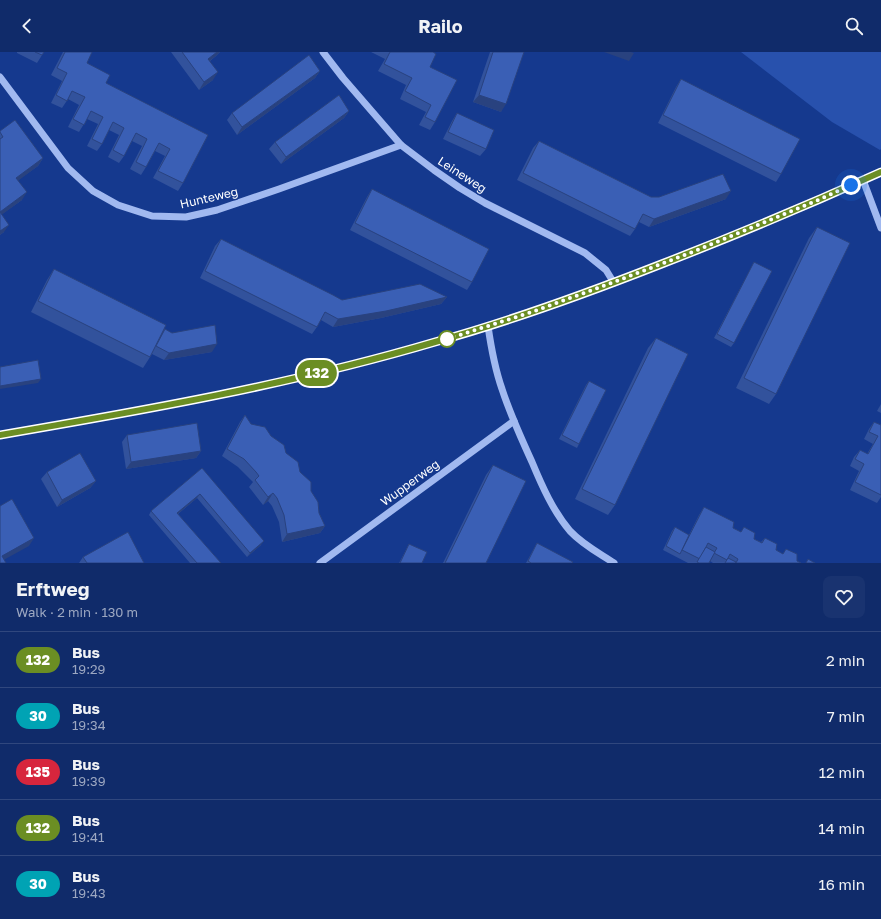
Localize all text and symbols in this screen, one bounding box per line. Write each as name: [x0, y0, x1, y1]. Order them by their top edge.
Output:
icon: back: [16, 15, 38, 37]
text: Railo: [418, 15, 463, 37]
icon: search: [843, 15, 865, 37]
street label: Leineweg: [435, 153, 489, 196]
your location: [841, 175, 861, 195]
street label: Hunteweg: [178, 184, 239, 211]
unlabelled marker: [438, 330, 456, 348]
line badge: 132: [294, 360, 340, 386]
text: 132: [305, 364, 329, 381]
street label: Wupperweg: [377, 456, 442, 509]
button: heart: [823, 576, 865, 618]
text: Erftweg: [16, 577, 89, 600]
text: Walk · 2 min · 130 m: [16, 604, 138, 620]
text: Bus: [72, 643, 100, 661]
text: 132: [26, 651, 50, 668]
text: 2 min: [826, 651, 865, 669]
text: 19:29: [72, 661, 105, 677]
text: Bus: [72, 699, 100, 717]
text: 30: [29, 707, 47, 724]
text: 7 min: [827, 707, 865, 725]
text: 19:34: [72, 717, 106, 733]
text: Bus: [72, 755, 100, 773]
text: 135: [26, 763, 50, 780]
text: 12 min: [819, 763, 865, 781]
text: 19:39: [72, 773, 106, 789]
text: Bus: [72, 811, 100, 829]
text: 132: [26, 819, 50, 836]
text: 14 min: [818, 819, 865, 837]
text: 19:41: [72, 829, 104, 845]
text: Bus: [72, 867, 100, 885]
text: 30: [29, 875, 47, 892]
text: 16 min: [818, 875, 865, 893]
text: 19:43: [72, 885, 106, 901]

